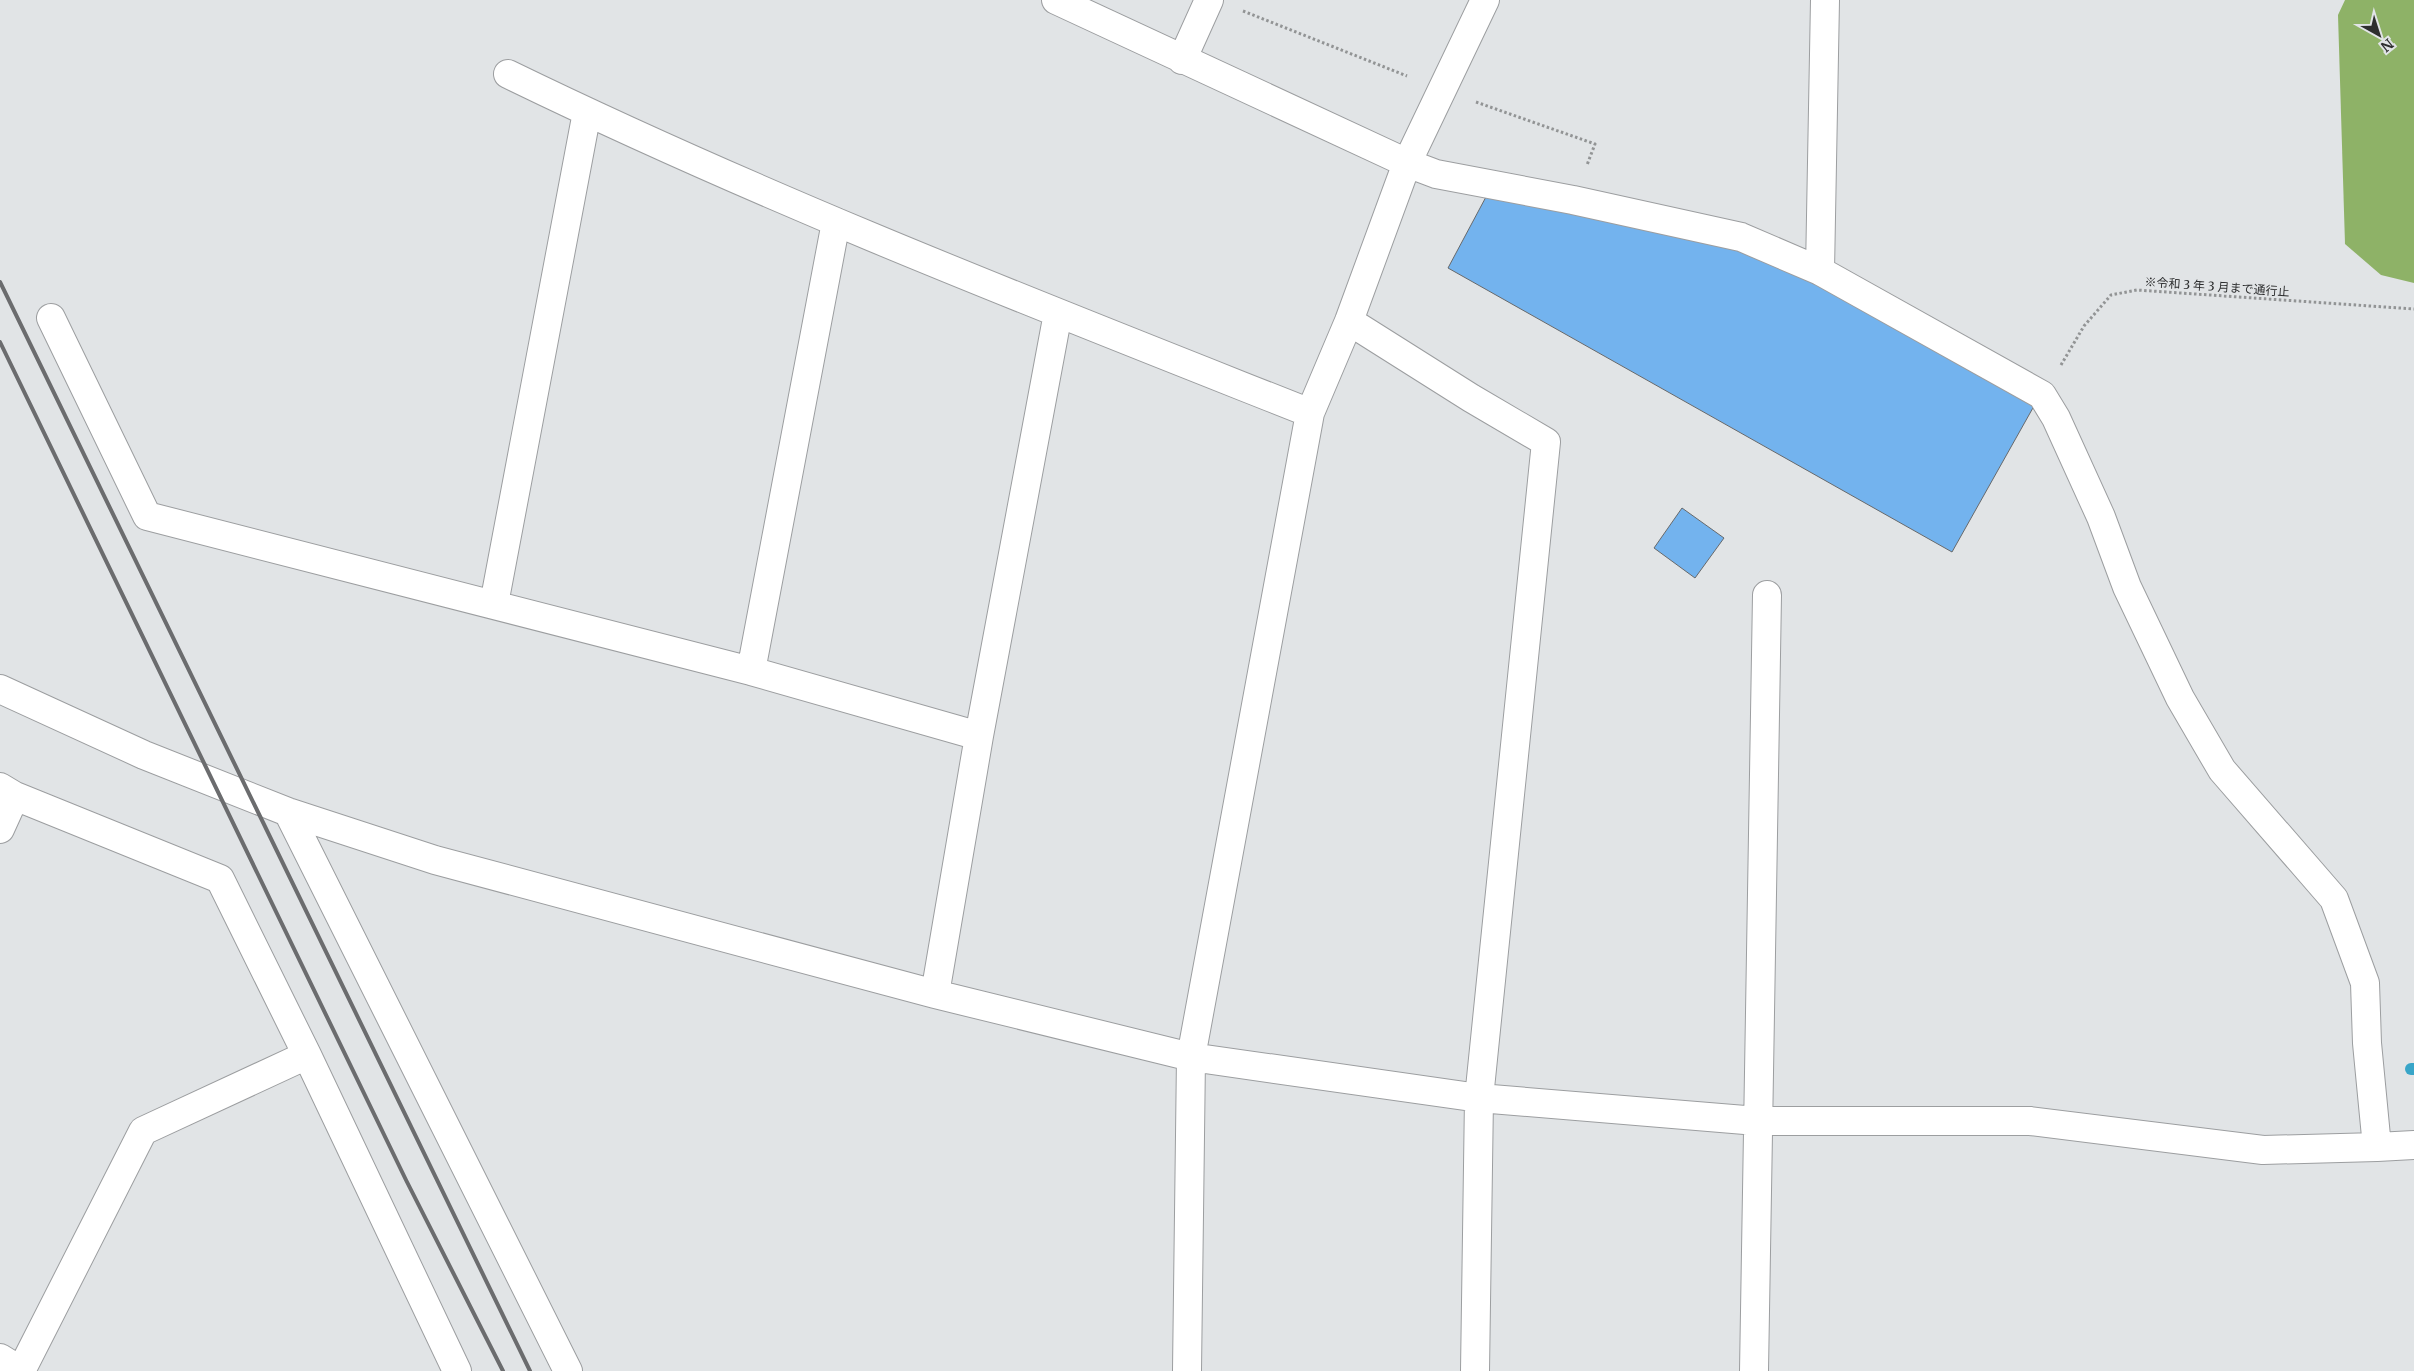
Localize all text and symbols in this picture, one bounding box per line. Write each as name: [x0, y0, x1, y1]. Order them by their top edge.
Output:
north arrow: [2354, 10, 2404, 60]
text: N: [2377, 35, 2397, 56]
street label: ※令和 3 年 3 月まで通行止: [2144, 274, 2290, 299]

